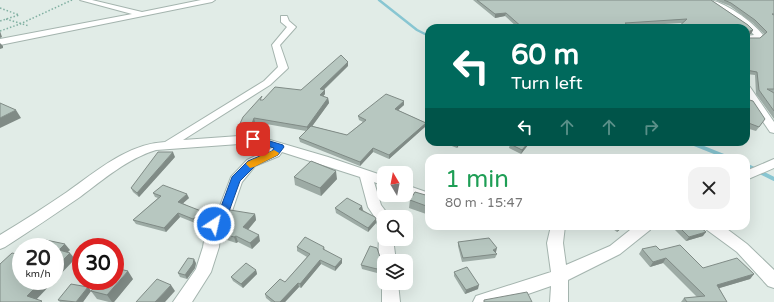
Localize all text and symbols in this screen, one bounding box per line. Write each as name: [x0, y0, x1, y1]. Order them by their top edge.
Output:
text: 60 m: [511, 38, 579, 72]
icon: left: [445, 40, 497, 92]
text: Turn left: [511, 72, 583, 94]
icon: left: [514, 116, 536, 138]
icon: ahead: [556, 116, 578, 138]
icon: ahead: [598, 116, 620, 138]
icon: right: [640, 116, 662, 138]
pin: [236, 122, 270, 156]
icon: arrive: [242, 128, 264, 150]
text: 1 min: [445, 165, 509, 194]
north arrow: [377, 166, 413, 202]
map controls: [377, 166, 413, 290]
button: close: [688, 167, 730, 209]
text: 80 m · 15:47: [445, 195, 523, 211]
position arrow: [193, 203, 235, 245]
button: search: [377, 210, 413, 246]
speed limit sign: 30: [72, 238, 124, 290]
text: 20: [25, 247, 51, 271]
button: layers: [377, 254, 413, 290]
text: km/h: [25, 268, 51, 280]

